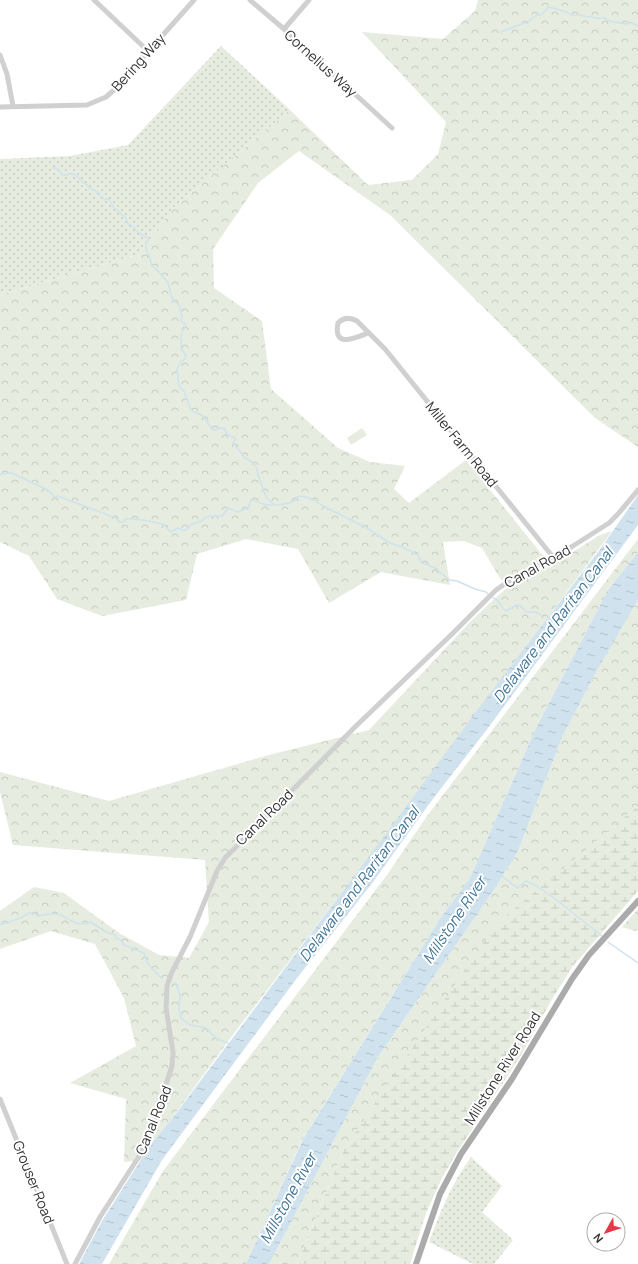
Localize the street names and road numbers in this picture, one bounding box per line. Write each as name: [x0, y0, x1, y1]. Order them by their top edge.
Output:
street label: Cornelius Way: [280, 25, 362, 101]
street label: Bering Way: [107, 29, 169, 95]
street label: Miller Farm Road: [422, 397, 502, 491]
street label: Canal Road: [500, 540, 574, 592]
street label: Canal Road: [231, 785, 297, 849]
street label: Millstone River Road: [460, 1008, 544, 1128]
street label: Canal Road: [130, 1083, 176, 1157]
street label: Grouser Road: [9, 1138, 59, 1226]

